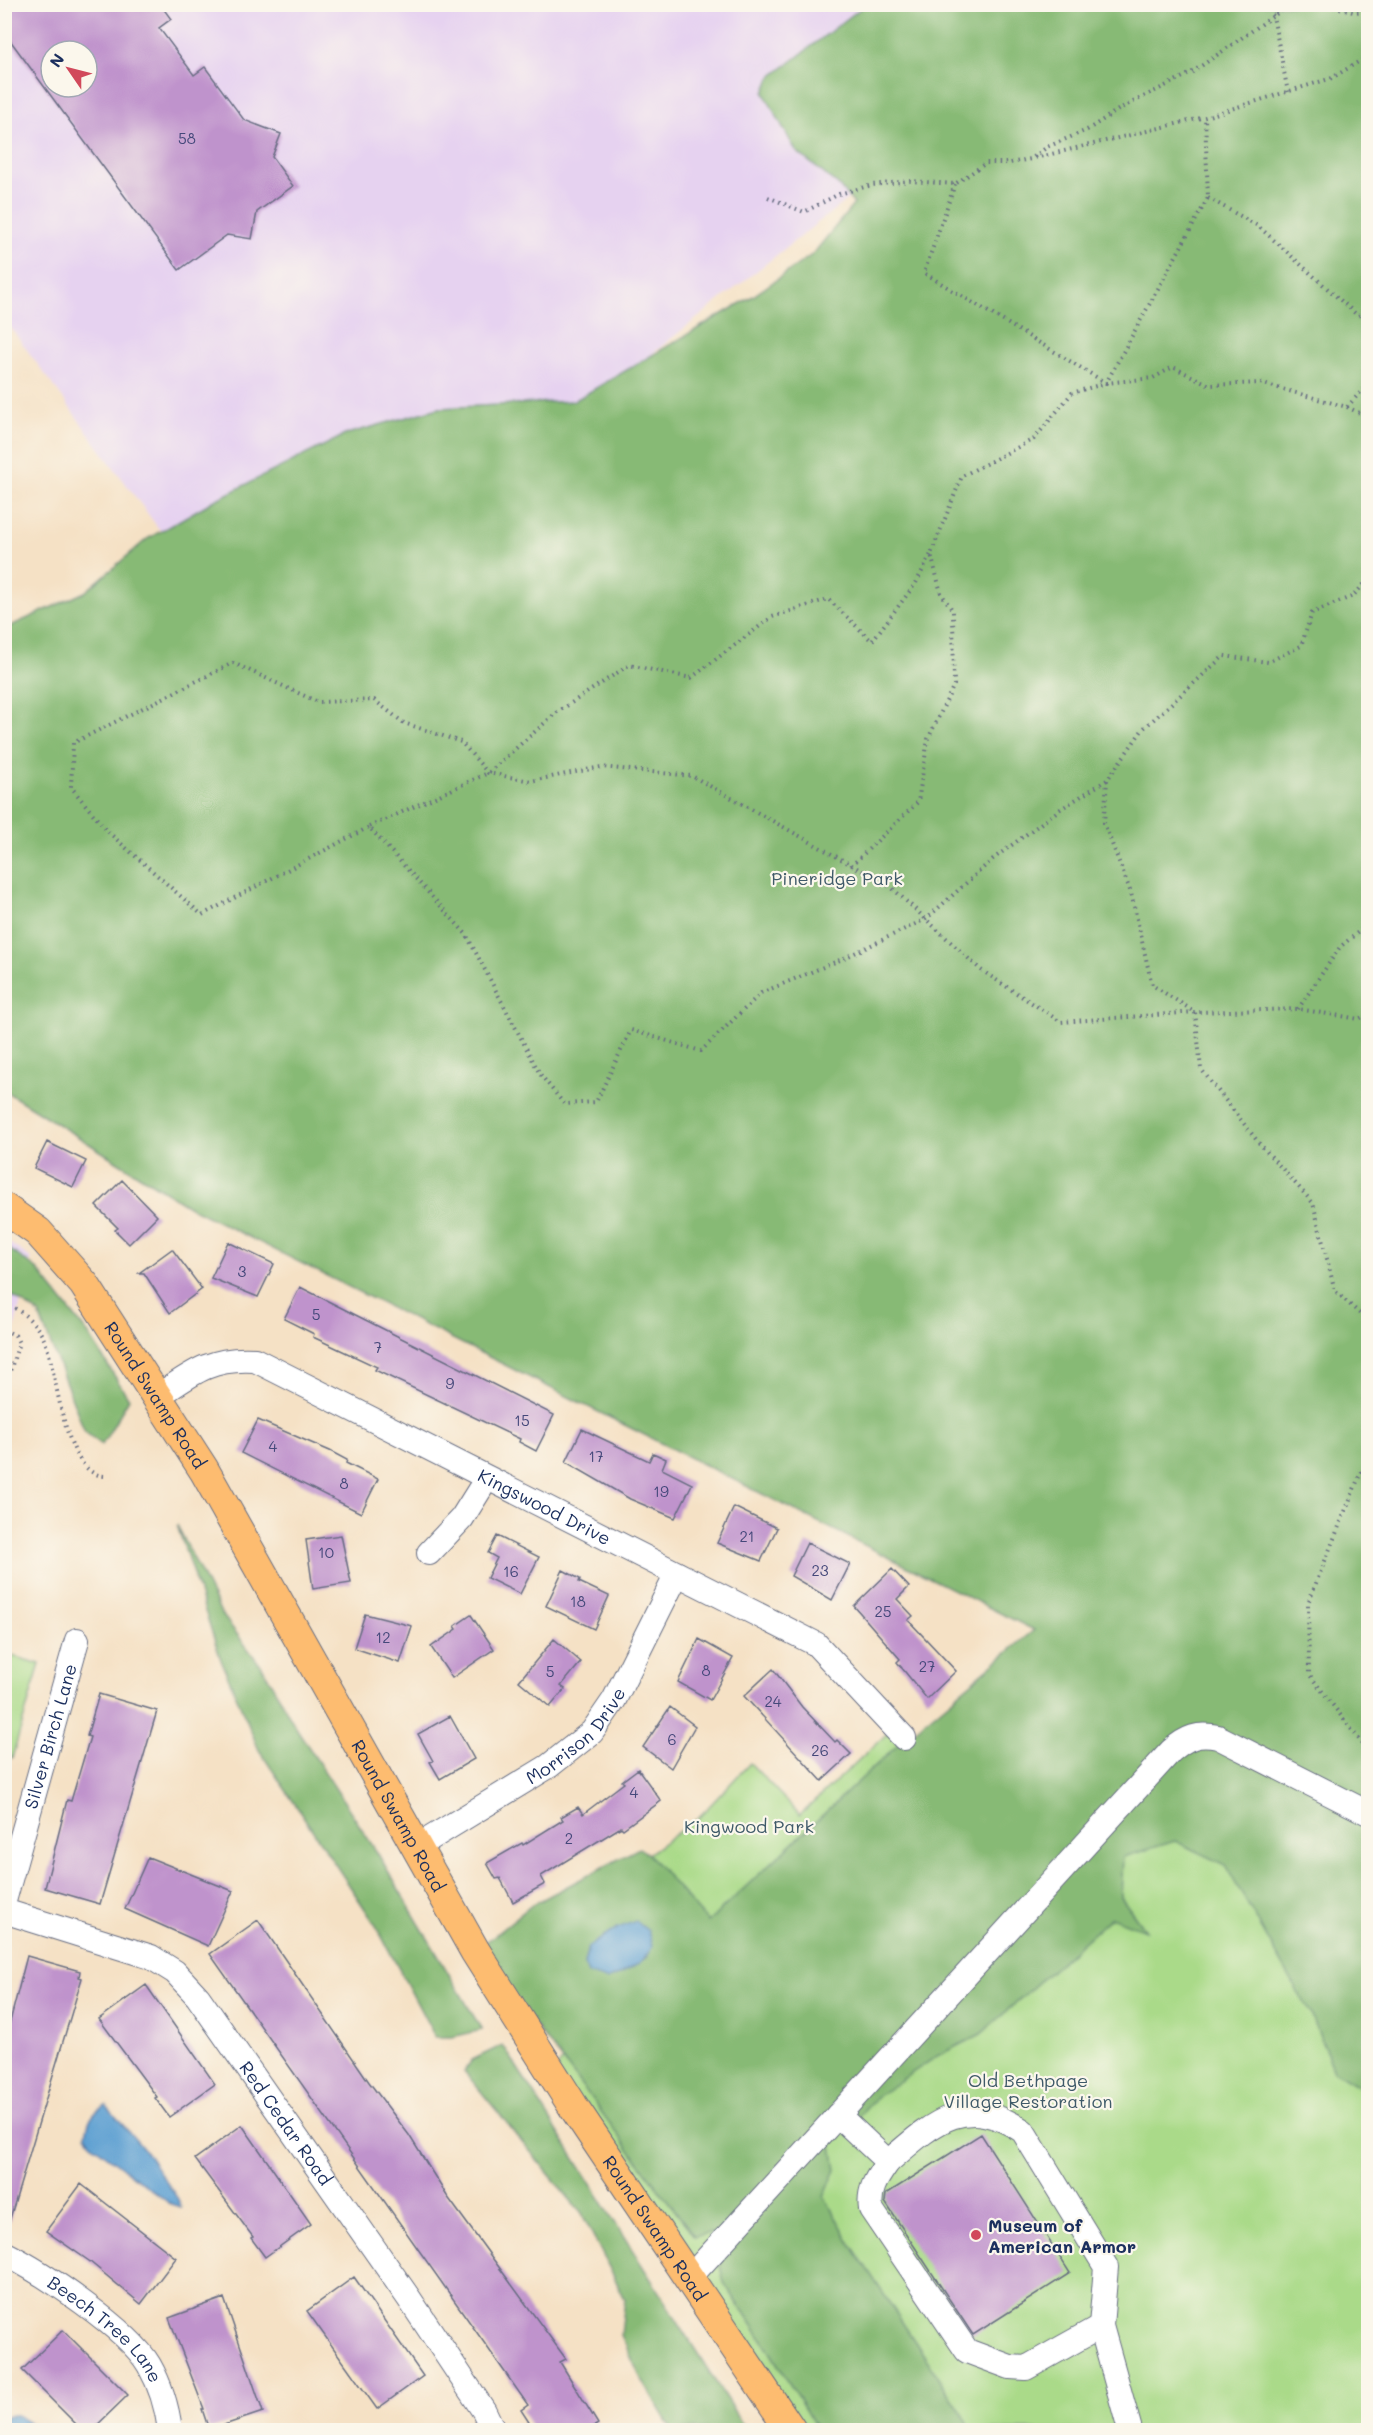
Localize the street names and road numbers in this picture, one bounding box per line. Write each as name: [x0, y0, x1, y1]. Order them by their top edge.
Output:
street label: Round Swamp Road: [99, 1317, 212, 1473]
street label: Kingswood Drive: [474, 1463, 615, 1550]
street label: Silver Birch Lane: [18, 1661, 82, 1812]
street label: Morrison Drive: [521, 1683, 630, 1789]
street label: Round Swamp Road: [346, 1735, 451, 1896]
street label: Red Cedar Road: [234, 2056, 338, 2190]
street label: Round Swamp Road: [598, 2151, 713, 2306]
street label: Beech Tree Lane: [43, 2270, 168, 2386]

